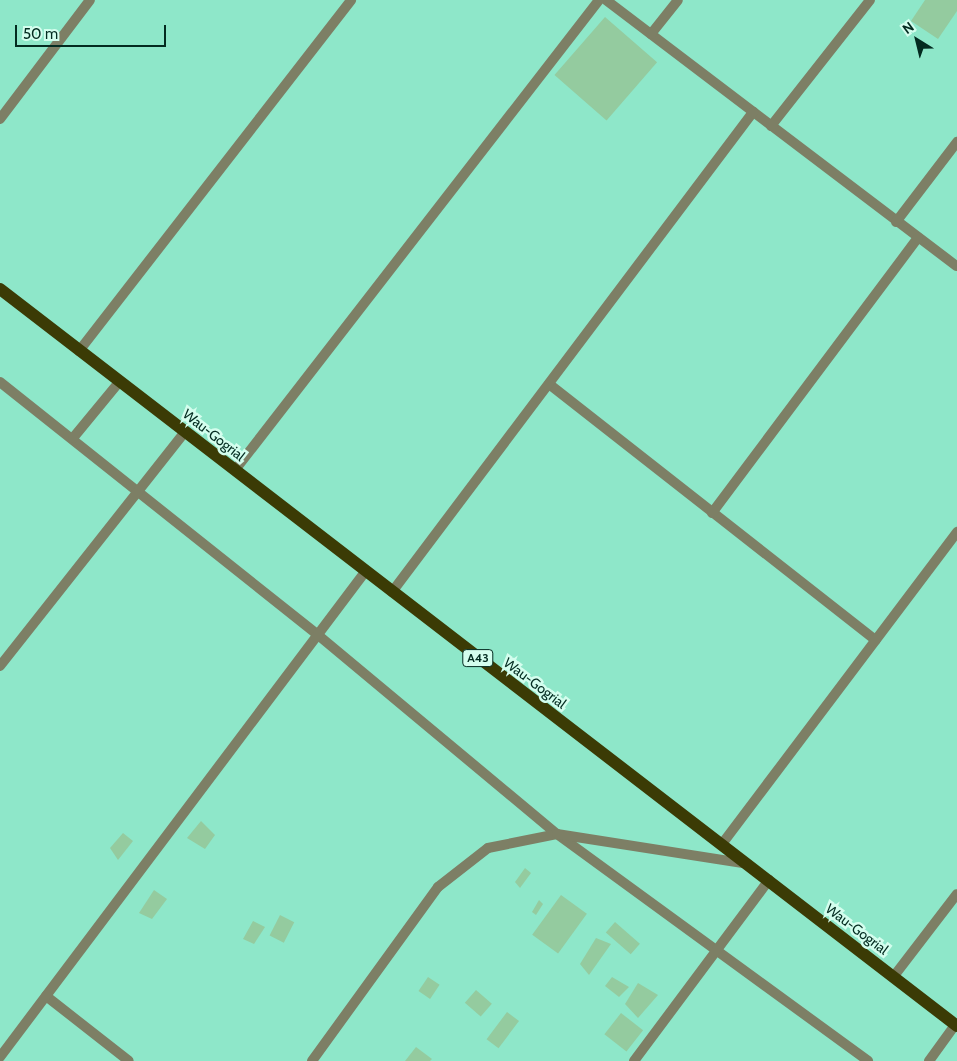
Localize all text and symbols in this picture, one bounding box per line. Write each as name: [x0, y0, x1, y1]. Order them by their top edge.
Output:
scale bar: [18, 15, 169, 47]
north arrow: [892, 15, 942, 65]
text: N: [899, 18, 917, 38]
text: 50 m: [23, 25, 58, 43]
street label: Wau-Gogrial: [180, 406, 248, 464]
road number: A43: [462, 648, 494, 668]
street label: Wau-Gogrial: [500, 654, 570, 712]
street label: Wau-Gogrial: [822, 900, 892, 958]

